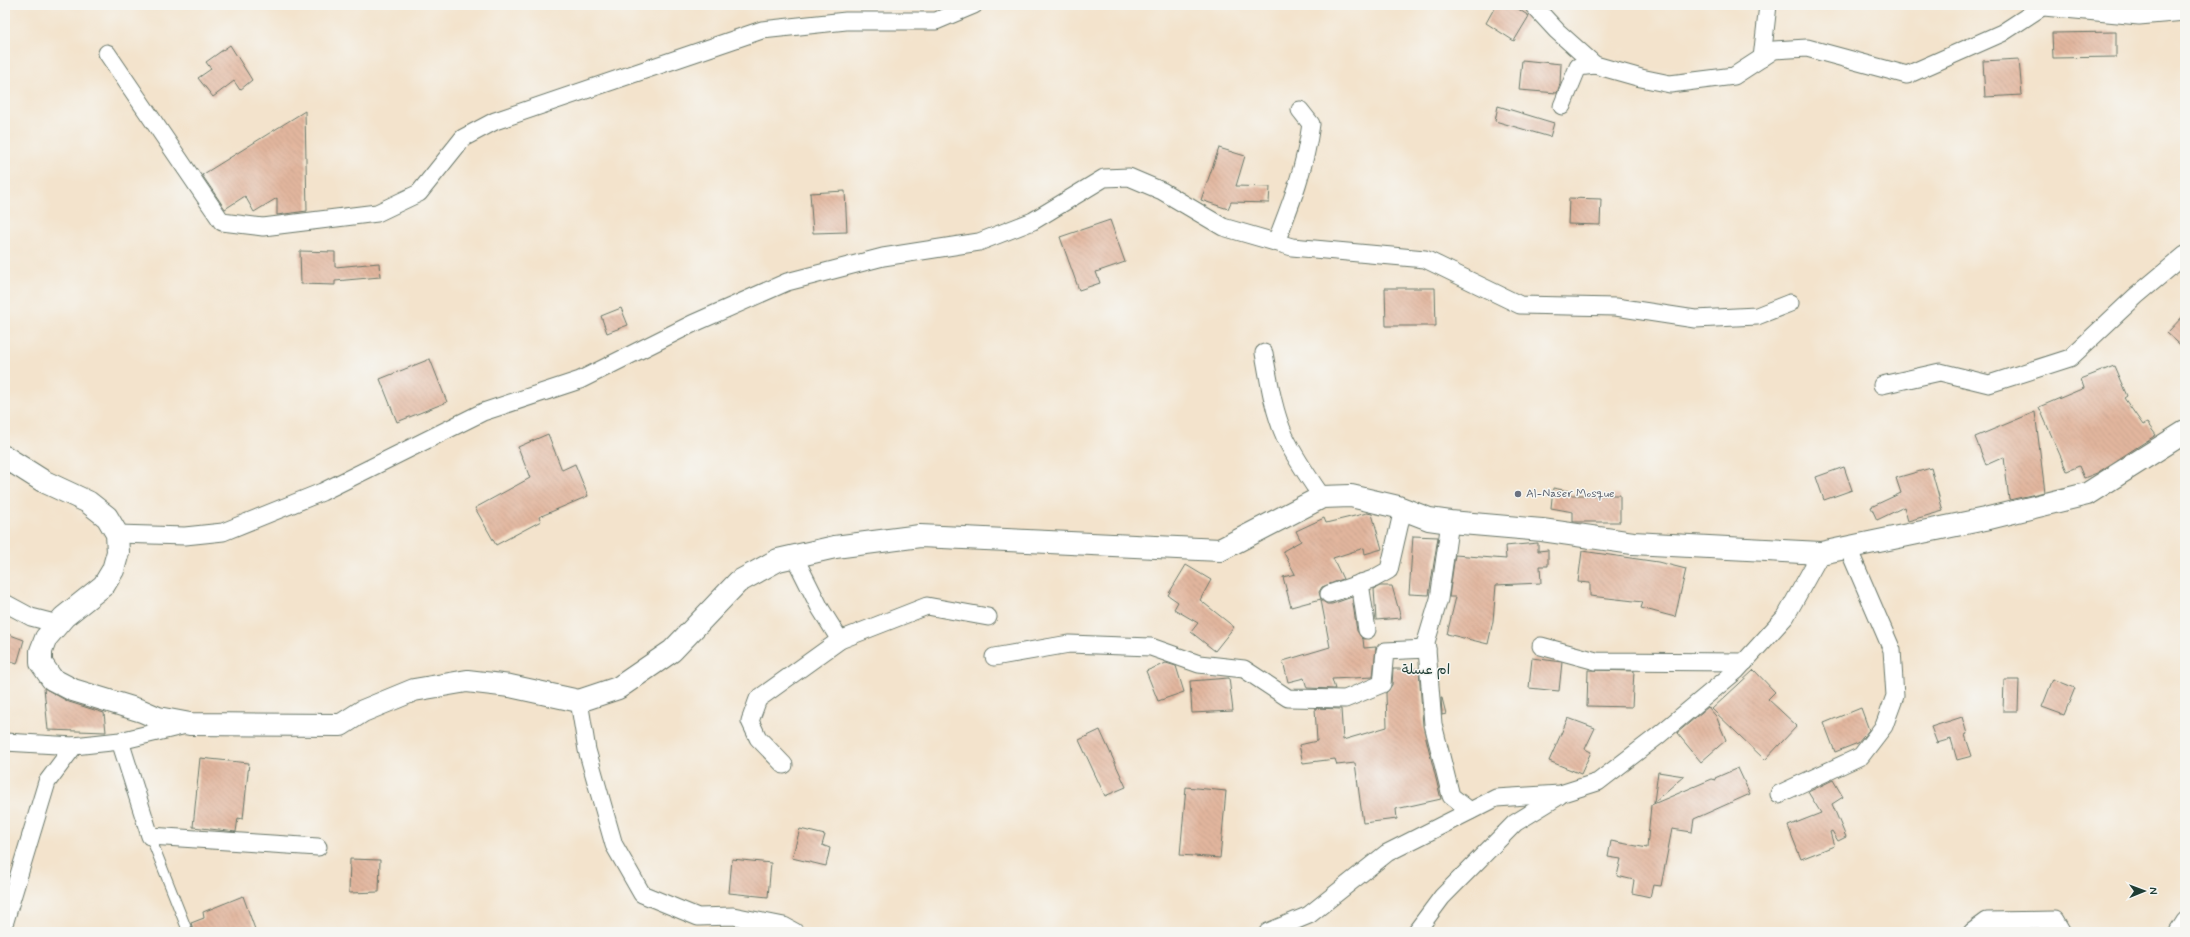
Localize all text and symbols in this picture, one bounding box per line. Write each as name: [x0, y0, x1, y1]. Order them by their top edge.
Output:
place label: Al-Naser Mosque: [1526, 486, 1615, 502]
marker: Al-Naser Mosque: [1513, 489, 1523, 499]
district label: ام عسلة: [1402, 661, 1450, 680]
north arrow: [2124, 871, 2164, 911]
text: N: [2146, 887, 2160, 895]

